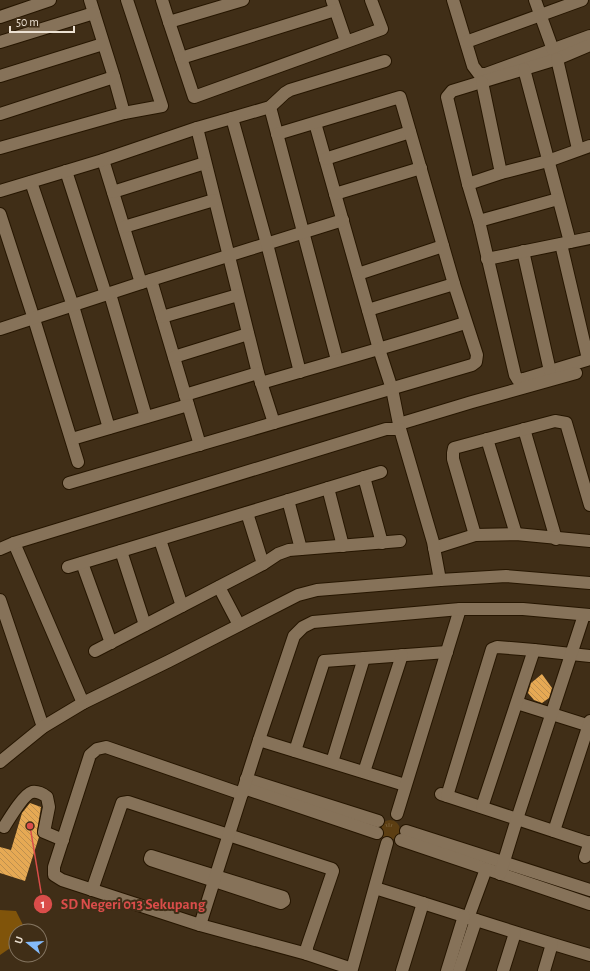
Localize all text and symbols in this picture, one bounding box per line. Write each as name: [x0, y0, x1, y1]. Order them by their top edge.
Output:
scale bar: [10, 8, 74, 34]
text: 50 m: [16, 16, 39, 28]
callout: SD Negeri 013 Sekupang: [33, 890, 213, 917]
text: SD Negeri 013 Sekupang: [61, 897, 206, 912]
text: 1: [41, 898, 45, 910]
north arrow: [8, 923, 48, 963]
text: U: [13, 935, 25, 945]

